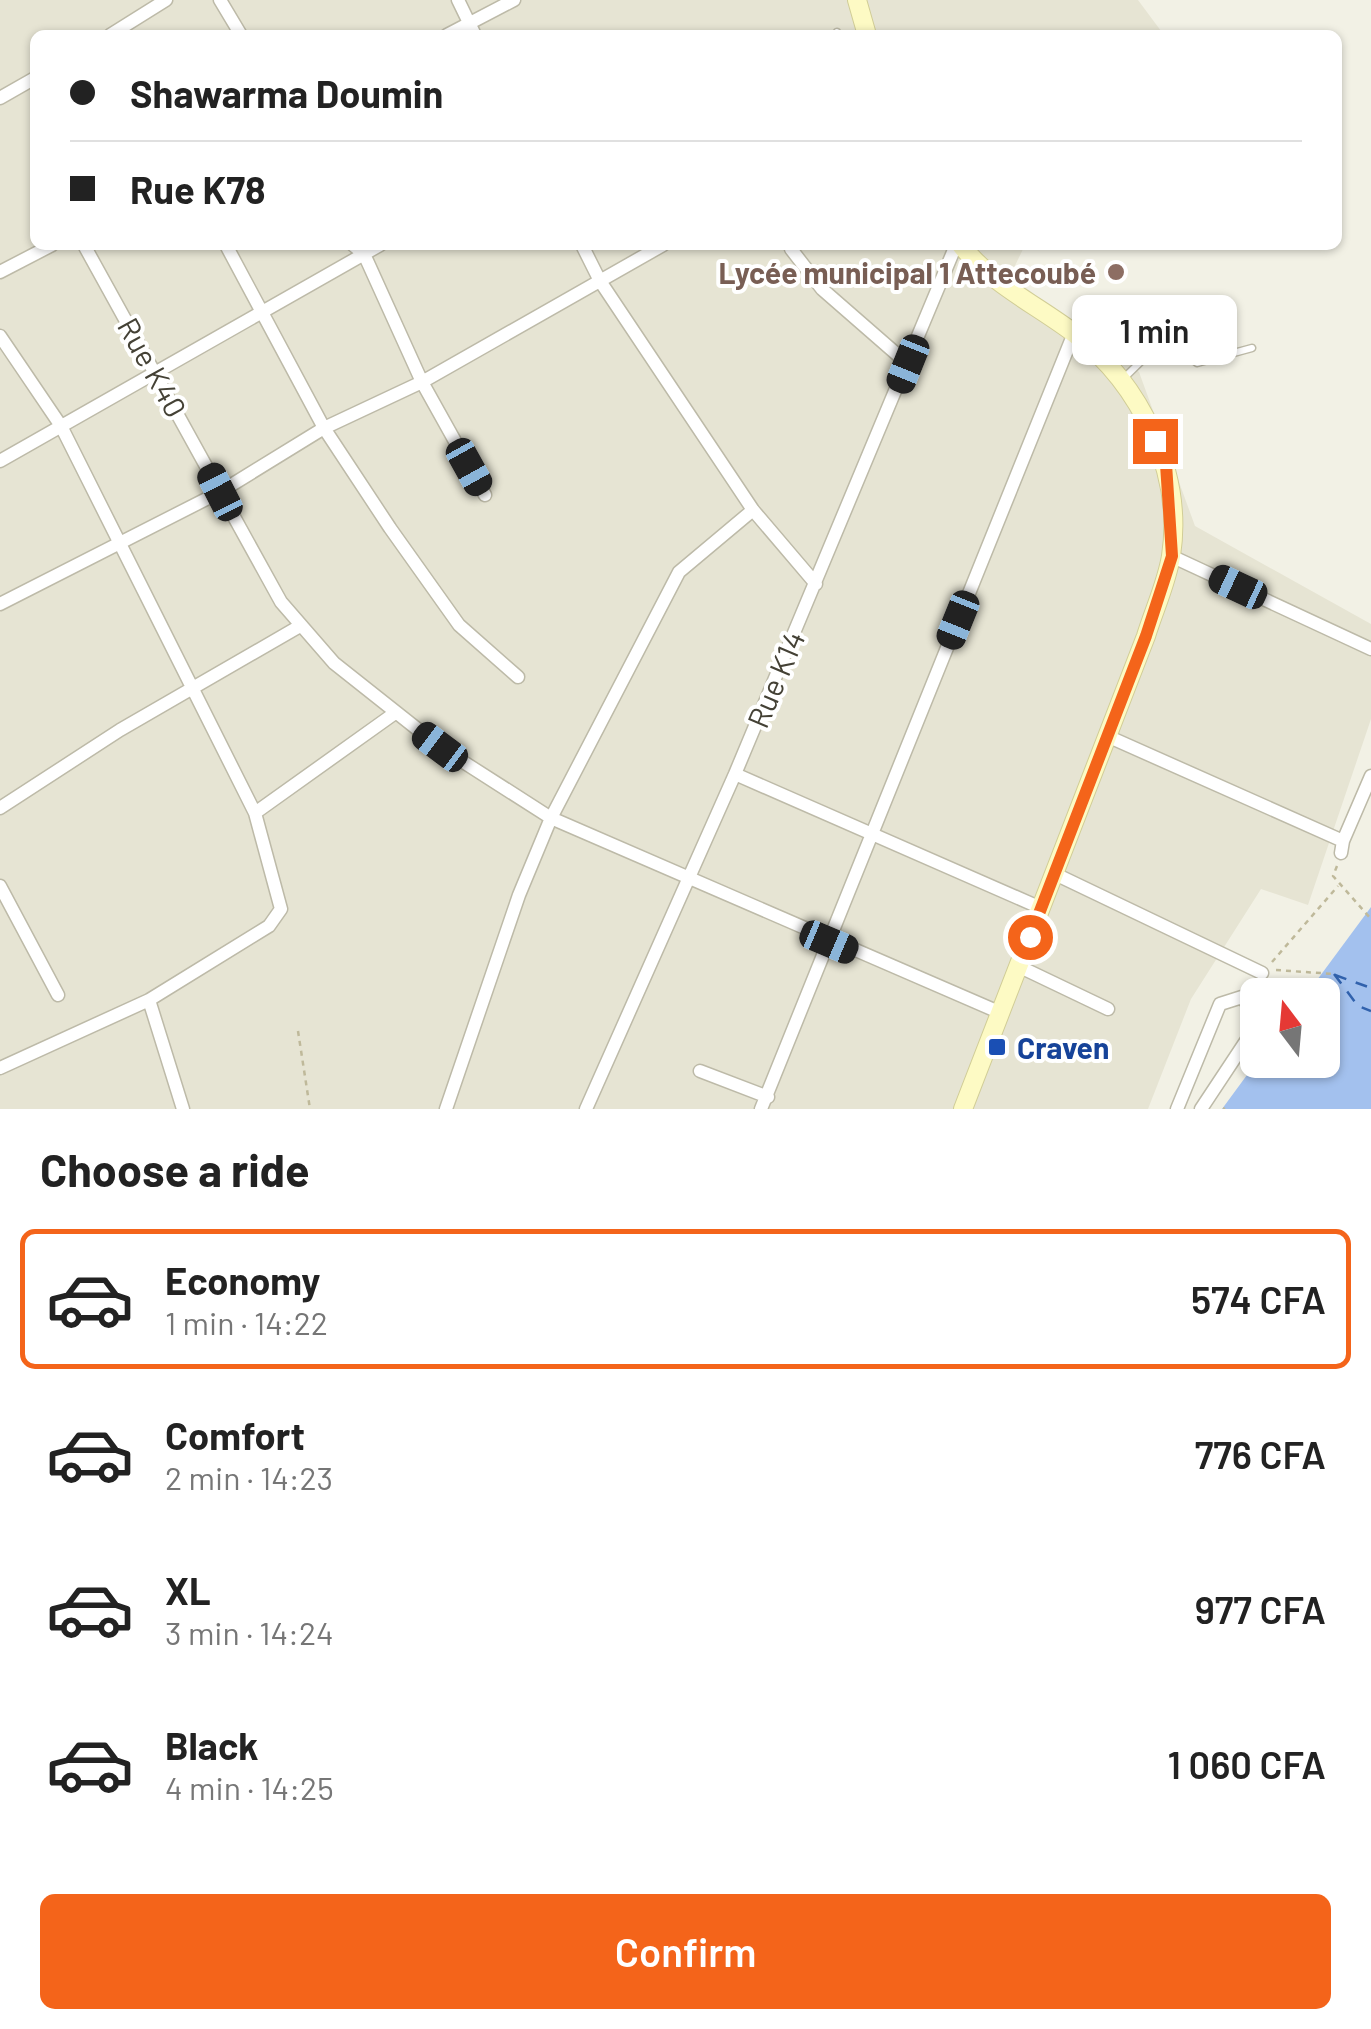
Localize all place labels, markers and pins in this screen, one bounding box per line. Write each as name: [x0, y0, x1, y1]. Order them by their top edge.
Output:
place label: Lycée municipal 1 Attecoubé: [718, 254, 1096, 290]
marker: Lycée municipal 1 Attecoubé: [1105, 261, 1127, 283]
place label: Craven: [1017, 1029, 1109, 1065]
marker: Craven: [986, 1036, 1008, 1058]

